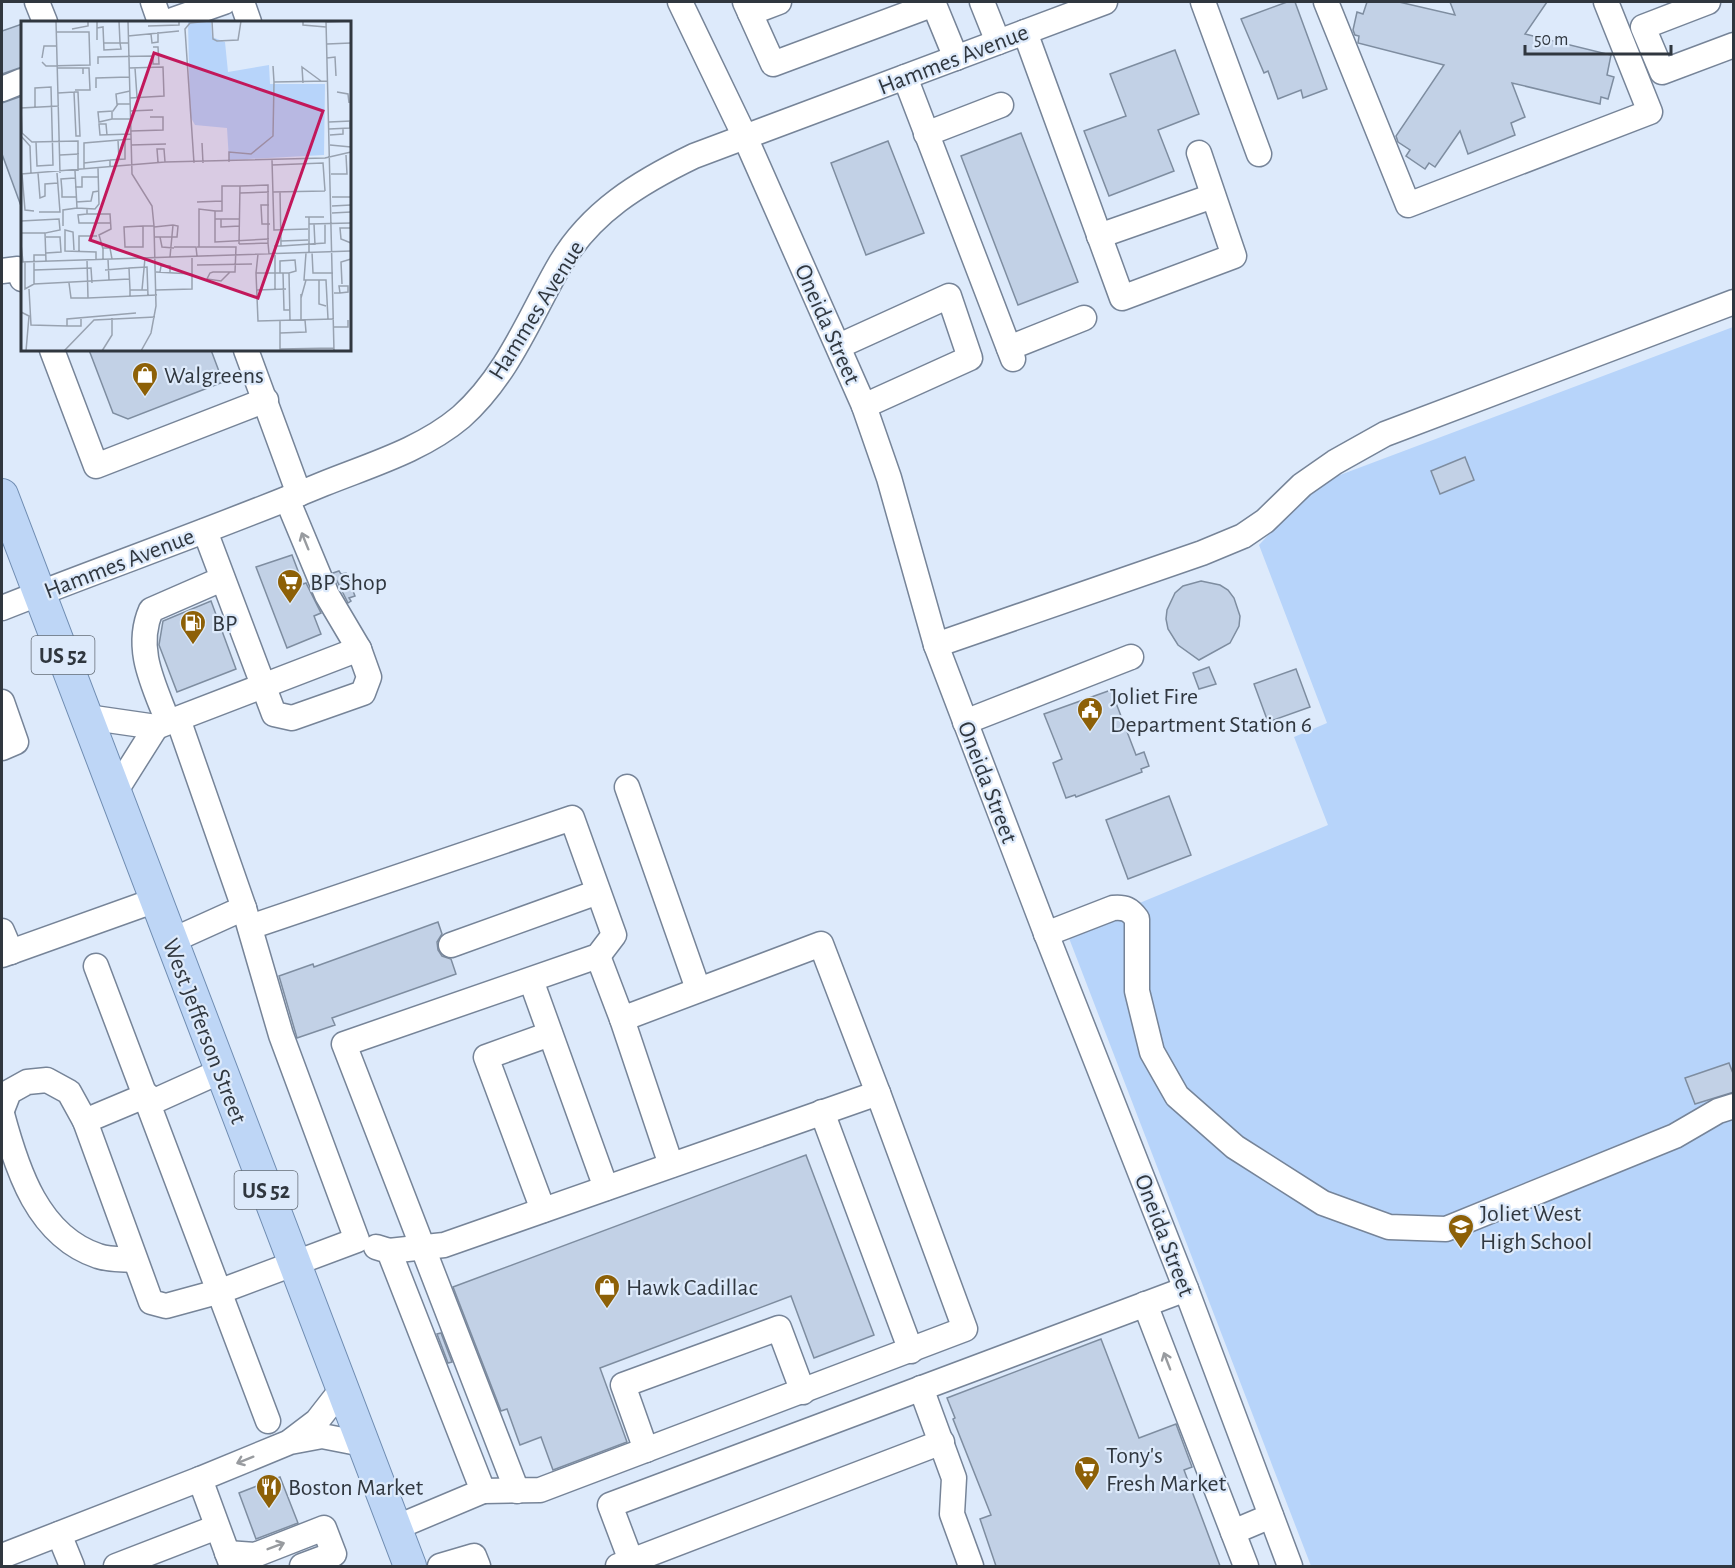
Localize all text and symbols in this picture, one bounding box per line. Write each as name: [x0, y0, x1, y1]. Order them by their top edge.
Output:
scale bar: [1525, 18, 1670, 56]
street label: Hammes Avenue: [875, 20, 1032, 100]
inset map: [21, 21, 351, 351]
text: 50 m: [1534, 31, 1568, 49]
street label: Hammes Avenue: [485, 237, 589, 384]
street label: Oneida Street: [790, 261, 864, 388]
shop icon: Walgreens: [130, 360, 160, 398]
place label: Walgreens: [164, 364, 264, 388]
street label: Hammes Avenue: [41, 524, 198, 604]
one-way arrow: [299, 532, 310, 551]
supermarket icon: BP Shop: [275, 567, 305, 605]
place label: BP Shop: [310, 571, 387, 595]
fuel station icon: BP: [178, 608, 208, 646]
place label: BP: [212, 612, 237, 636]
road number: US 52: [32, 636, 94, 674]
place label: Joliet Fire Department Station 6: [1110, 685, 1312, 737]
public building icon: Joliet Fire Department Station 6: [1075, 695, 1105, 733]
street label: Oneida Street: [953, 718, 1021, 847]
street label: West Jefferson Street: [158, 936, 251, 1128]
road number: US 52: [234, 1171, 298, 1209]
street label: Oneida Street: [1130, 1171, 1198, 1300]
place label: Joliet West High School: [1480, 1202, 1592, 1254]
school or university icon: Joliet West High School: [1446, 1212, 1476, 1250]
shop icon: Hawk Cadillac: [592, 1272, 622, 1310]
place label: Hawk Cadillac: [626, 1276, 758, 1300]
one-way arrow: [1161, 1352, 1172, 1370]
place label: Tony's Fresh Market: [1106, 1444, 1227, 1496]
supermarket icon: Tony's Fresh Market: [1072, 1454, 1102, 1492]
one-way arrow: [237, 1455, 255, 1466]
restaurant icon: Boston Market: [254, 1472, 284, 1510]
place label: Boston Market: [288, 1476, 423, 1500]
one-way arrow: [266, 1540, 285, 1551]

